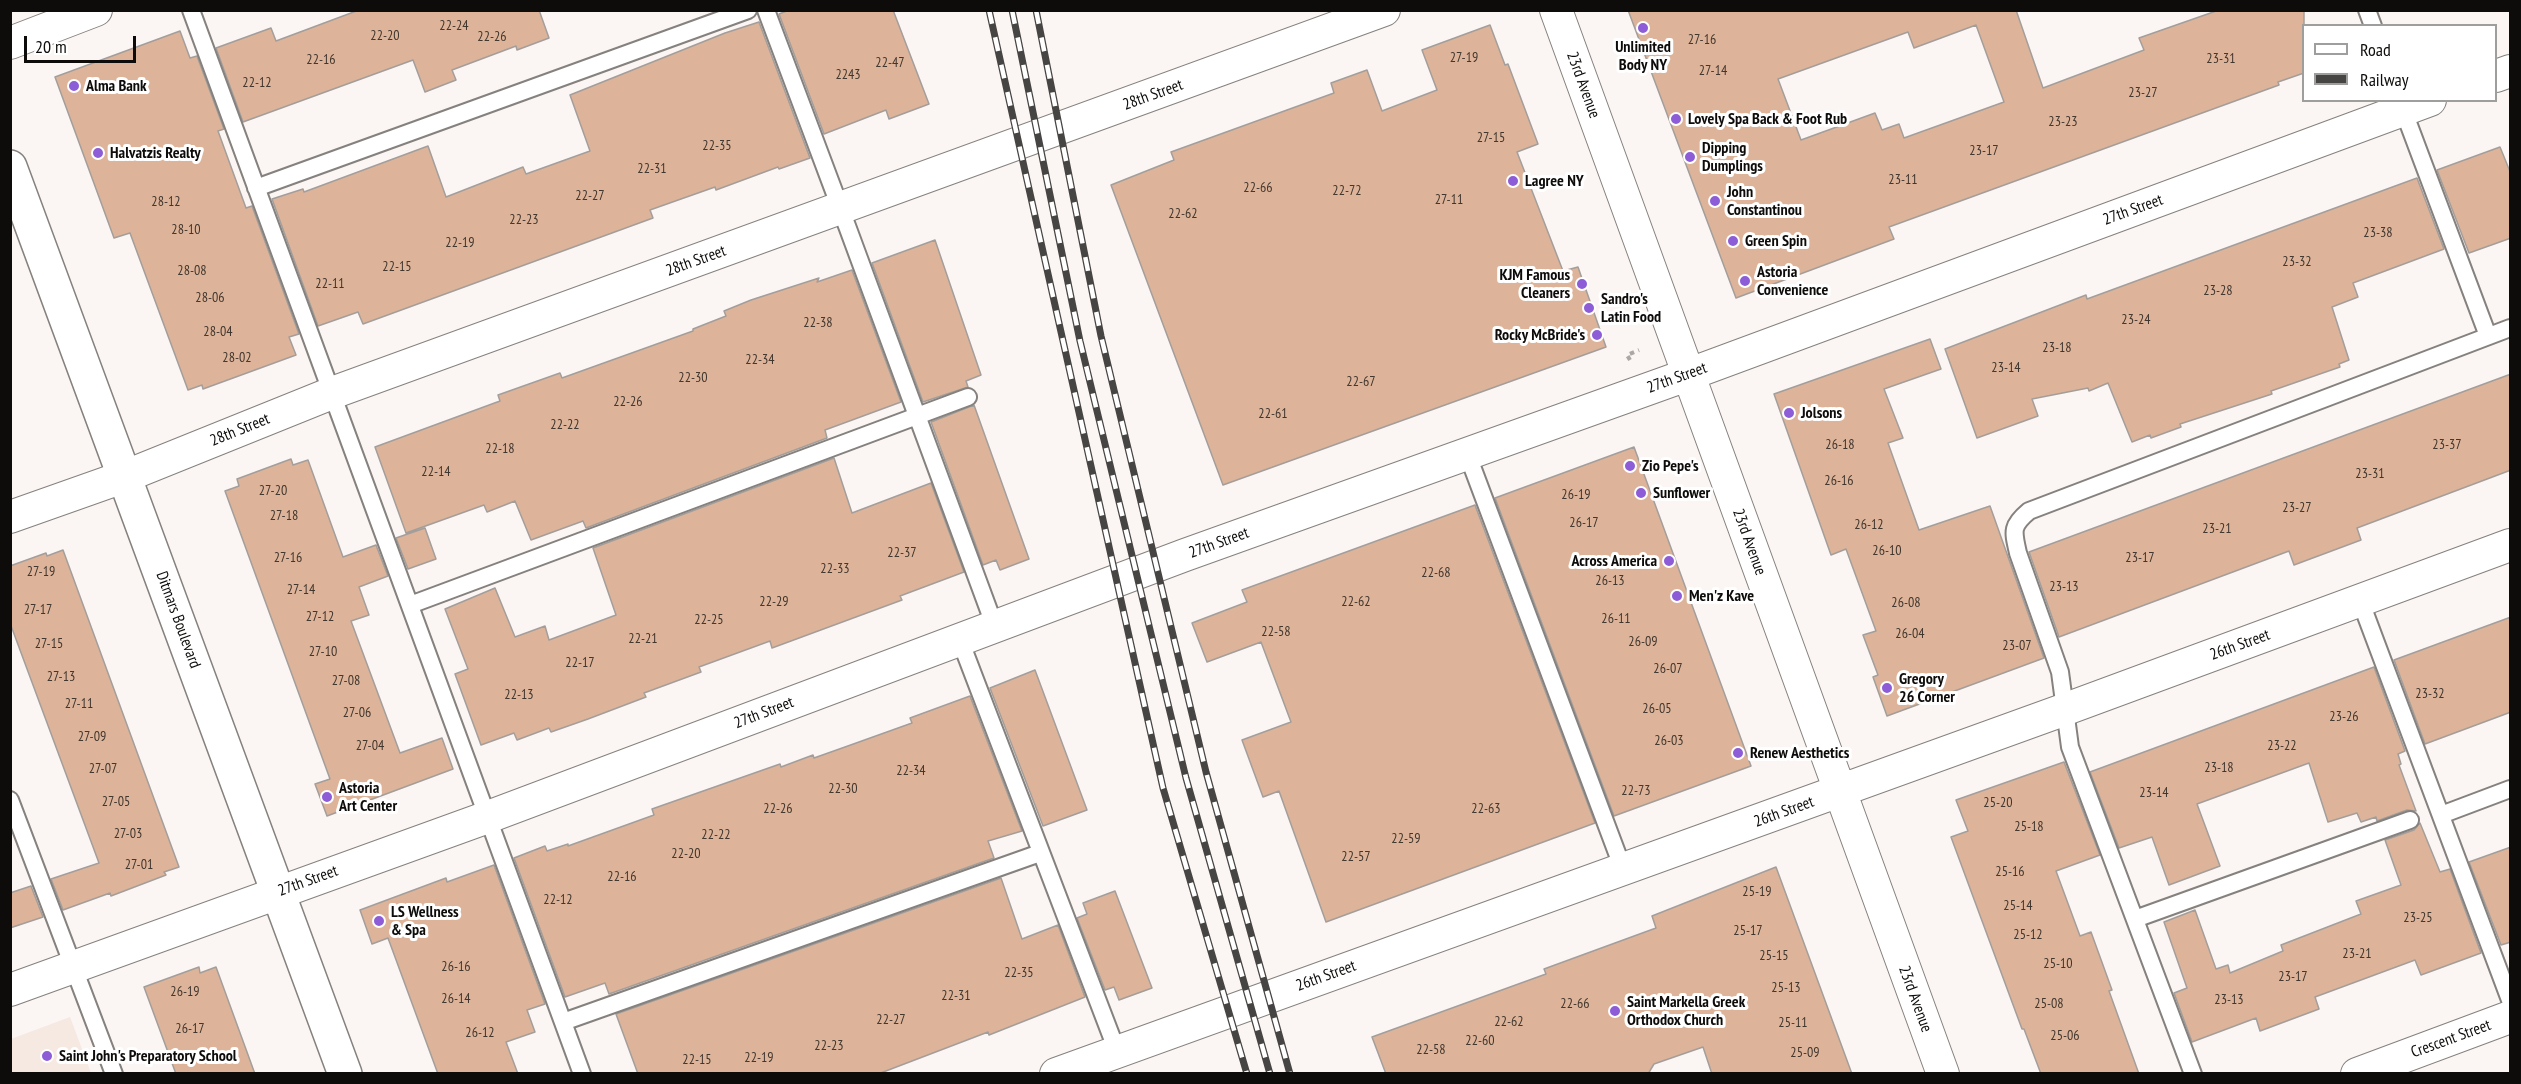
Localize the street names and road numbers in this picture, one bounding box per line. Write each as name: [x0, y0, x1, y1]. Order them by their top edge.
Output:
street label: 23rd Avenue: [1562, 49, 1604, 121]
street label: 28th Street: [1120, 75, 1186, 115]
street label: 27th Street: [2100, 190, 2166, 230]
street label: 28th Street: [663, 241, 729, 281]
street label: 27th Street: [1644, 358, 1710, 398]
street label: 28th Street: [207, 409, 273, 451]
street label: 23rd Avenue: [1728, 506, 1770, 578]
street label: 27th Street: [1186, 523, 1252, 563]
street label: Ditmars Boulevard: [152, 569, 204, 671]
street label: 26th Street: [2207, 625, 2273, 665]
street label: 27th Street: [732, 693, 796, 733]
street label: 26th Street: [1751, 792, 1817, 832]
street label: 27th Street: [275, 861, 341, 901]
street label: 26th Street: [1293, 956, 1359, 996]
street label: 23rd Avenue: [1894, 963, 1936, 1035]
street label: Crescent Street: [2408, 1016, 2494, 1062]

